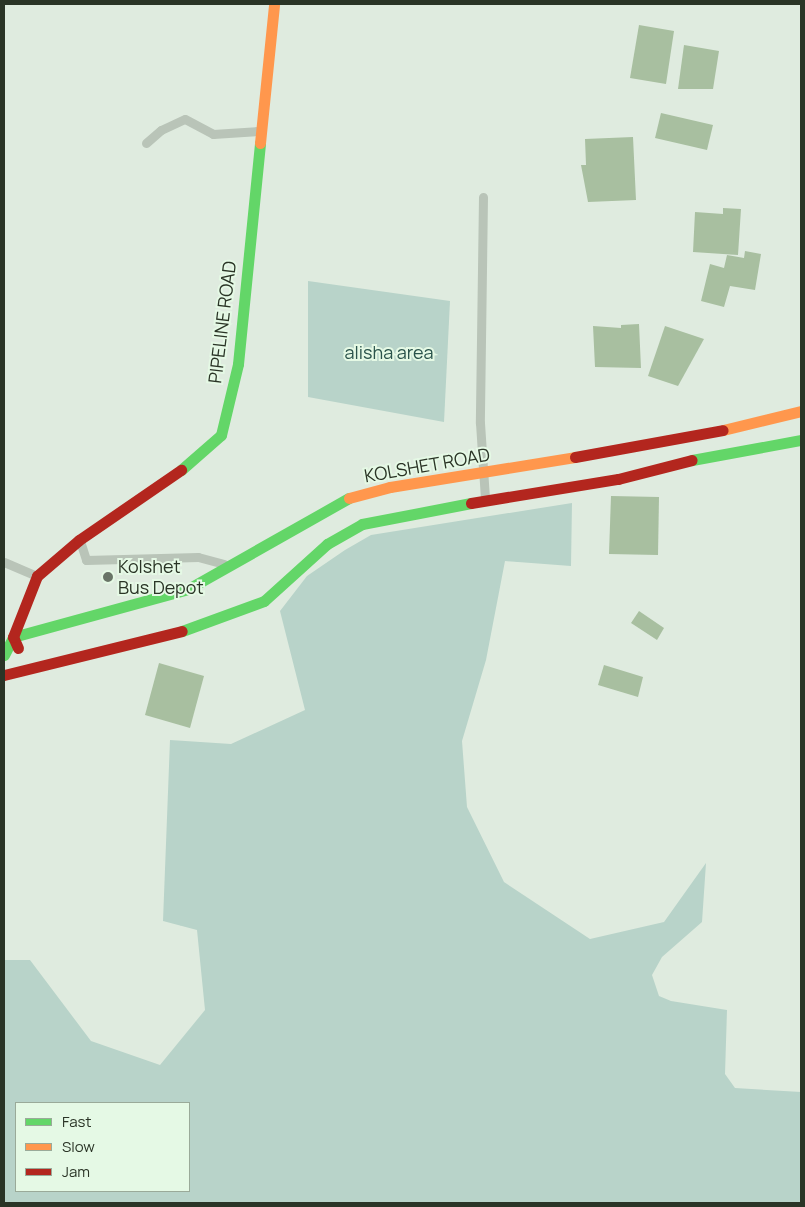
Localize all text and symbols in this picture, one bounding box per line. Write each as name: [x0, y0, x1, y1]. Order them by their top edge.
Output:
street label: PIPELINE ROAD: [204, 260, 240, 384]
park label: alisha area: [345, 341, 433, 363]
street label: KOLSHET ROAD: [362, 443, 492, 487]
place label: Kolshet Bus Depot: [118, 556, 204, 598]
marker: Kolshet Bus Depot: [102, 571, 114, 583]
legend: [15, 1102, 190, 1192]
text: Fast: [62, 1111, 91, 1132]
text: Slow: [62, 1136, 95, 1157]
text: Jam: [62, 1161, 90, 1182]

